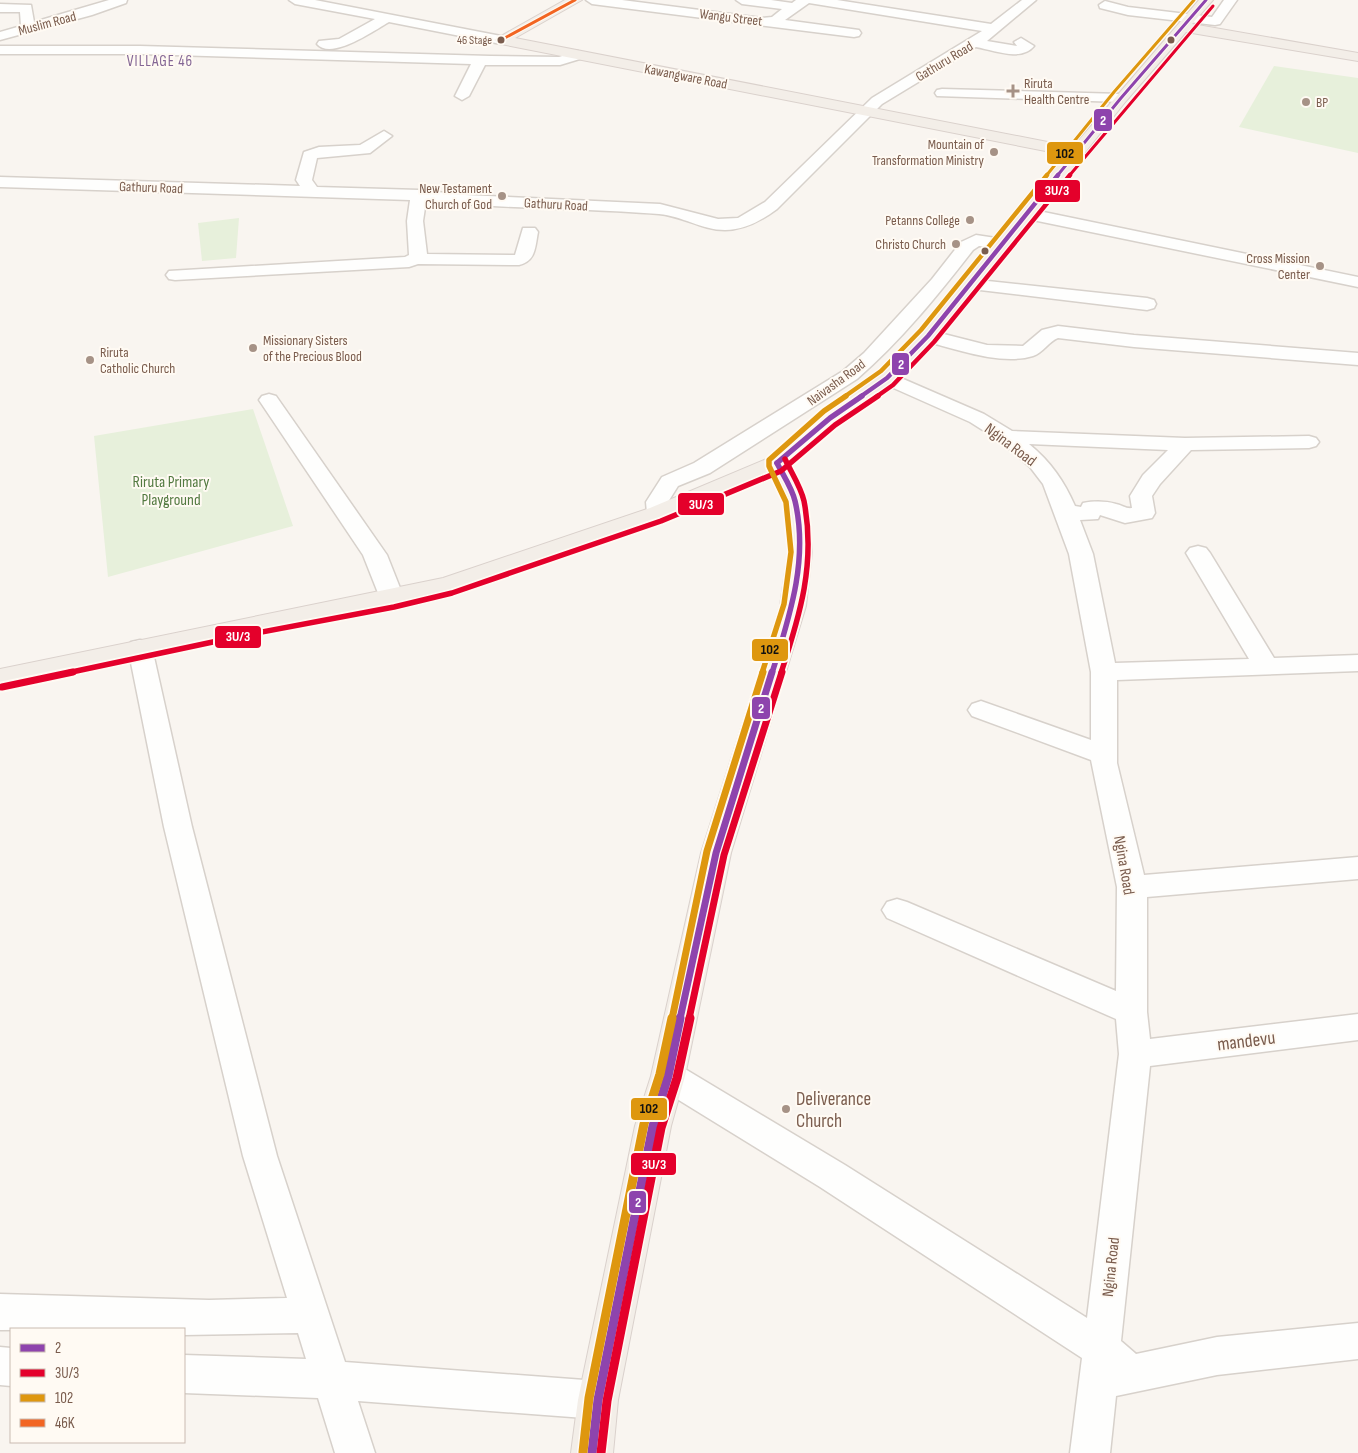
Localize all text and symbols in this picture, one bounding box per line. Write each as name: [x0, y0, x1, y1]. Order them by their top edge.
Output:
street label: Wangu Street: [698, 5, 763, 30]
street label: Muslim Road: [16, 8, 78, 39]
place label: 46 Stage: [457, 33, 492, 48]
marker: 46 Stage: [496, 35, 506, 45]
unlabelled marker: [1166, 35, 1176, 45]
street label: Gathuru Road: [913, 38, 976, 85]
district label: VILLAGE 46: [127, 52, 193, 71]
street label: Kawangware Road: [643, 60, 729, 93]
place label: Riruta Health Centre: [1024, 75, 1089, 108]
marker: Riruta Health Centre: [1006, 84, 1020, 98]
place label: BP: [1316, 94, 1328, 111]
marker: BP: [1300, 96, 1312, 108]
line badge: 2: [1093, 108, 1113, 132]
text: 2: [1100, 112, 1106, 129]
place label: Mountain of Transformation Ministry: [872, 136, 985, 169]
line badge: 102: [1046, 141, 1084, 165]
text: 102: [1056, 145, 1074, 162]
marker: Mountain of Transformation Ministry: [988, 146, 1000, 158]
street label: Gathuru Road: [119, 178, 183, 197]
line badge: 3U/3: [1034, 179, 1081, 203]
place label: New Testament Church of God: [419, 180, 492, 213]
text: 3U/3: [1045, 182, 1069, 199]
marker: New Testament Church of God: [496, 190, 508, 202]
street label: Gathuru Road: [524, 194, 588, 215]
place label: Petanns College: [885, 212, 960, 229]
marker: Petanns College: [964, 214, 976, 226]
place label: Christo Church: [875, 236, 946, 253]
marker: Christo Church: [950, 238, 962, 250]
unlabelled marker: [980, 246, 990, 256]
place label: Cross Mission Center: [1246, 250, 1310, 283]
marker: Cross Mission Center: [1314, 260, 1326, 272]
place label: Missionary Sisters of the Precious Blood: [263, 332, 362, 365]
marker: Missionary Sisters of the Precious Blood: [247, 342, 259, 354]
place label: Riruta Catholic Church: [100, 344, 175, 377]
line badge: 2: [891, 352, 910, 376]
marker: Riruta Catholic Church: [84, 354, 96, 366]
street label: Naivasha Road: [804, 356, 869, 409]
text: 2: [898, 356, 904, 373]
street label: Ngina Road: [981, 420, 1040, 471]
park label: Riruta Primary Playground: [133, 473, 209, 510]
line badge: 3U/3: [677, 492, 725, 516]
text: 3U/3: [689, 496, 713, 513]
line badge: 3U/3: [214, 625, 262, 649]
text: 3U/3: [226, 628, 250, 645]
line badge: 102: [751, 638, 789, 662]
text: 102: [761, 641, 779, 658]
line badge: 2: [751, 696, 771, 720]
text: 2: [758, 700, 764, 717]
street label: Ngina Road: [1109, 834, 1138, 896]
street label: mandevu: [1216, 1027, 1277, 1056]
place label: Deliverance Church: [796, 1088, 871, 1133]
line badge: 102: [630, 1097, 668, 1121]
text: 102: [640, 1100, 658, 1117]
marker: Deliverance Church: [780, 1103, 792, 1115]
line badge: 3U/3: [630, 1152, 677, 1176]
text: 3U/3: [642, 1156, 666, 1173]
line badge: 2: [628, 1190, 647, 1214]
text: 2: [635, 1194, 641, 1211]
street label: Ngina Road: [1099, 1236, 1124, 1298]
legend: [10, 1328, 185, 1443]
text: 2: [55, 1339, 61, 1358]
text: 3U/3: [55, 1364, 79, 1383]
text: 102: [55, 1389, 73, 1408]
text: 46K: [55, 1414, 75, 1433]

